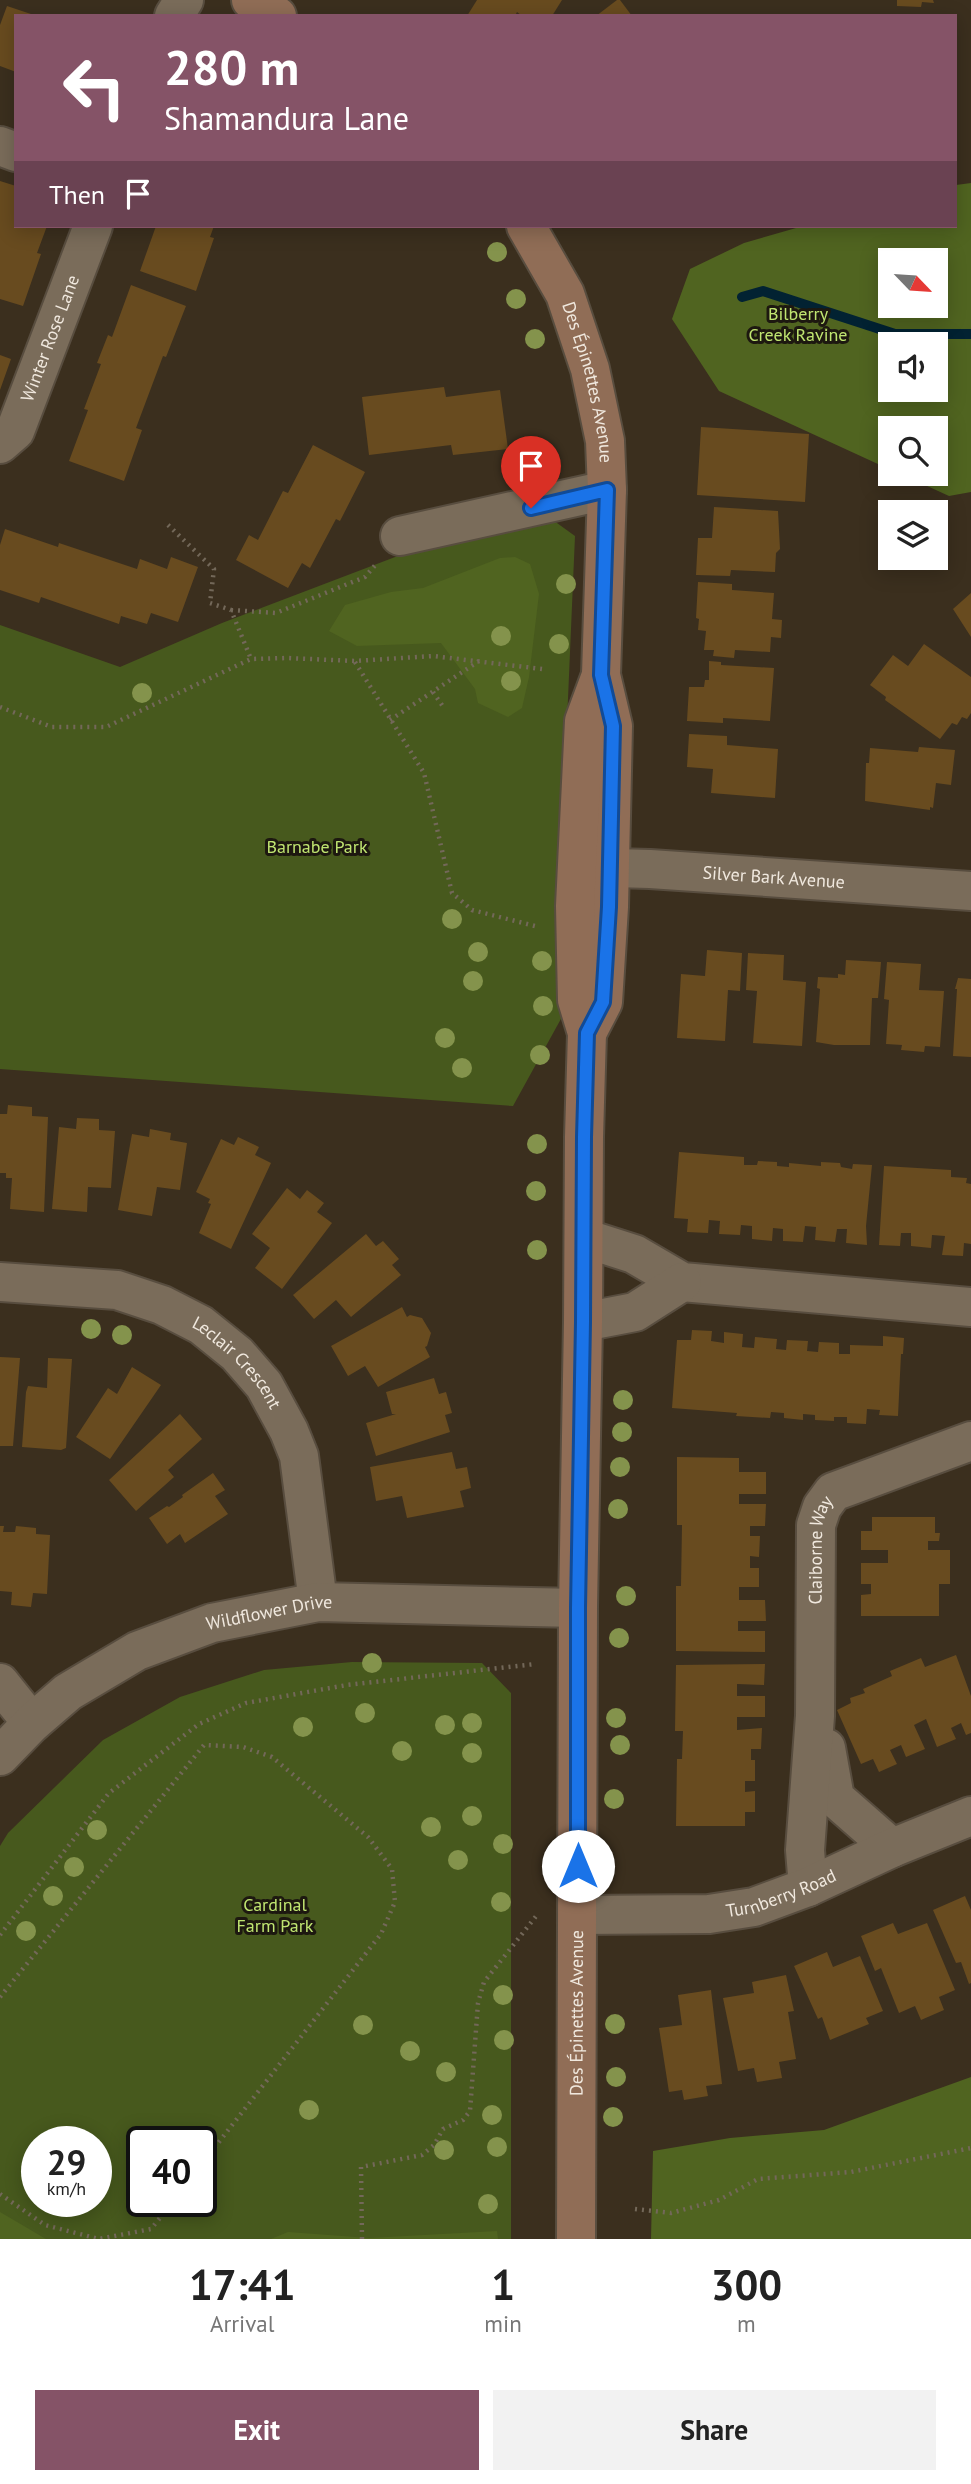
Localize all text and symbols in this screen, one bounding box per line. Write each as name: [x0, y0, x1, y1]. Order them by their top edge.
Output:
text: 280 m: [164, 35, 299, 99]
icon: left: [49, 42, 140, 133]
text: Shamandura Lane: [164, 97, 409, 139]
icon: arrive: [119, 175, 157, 213]
text: Then: [49, 178, 105, 211]
north arrow: [878, 248, 948, 318]
map controls: [878, 248, 948, 570]
street label: Winter Rose Lane: [15, 272, 84, 405]
street label: Des Épinettes Avenue: [557, 298, 618, 463]
park label: Bilberry Creek Ravine: [748, 302, 848, 346]
button: sound: [878, 332, 948, 402]
button: search: [878, 416, 948, 486]
pin: [501, 436, 561, 508]
icon: arrive: [512, 447, 550, 485]
button: layers: [878, 500, 948, 570]
park label: Barnabe Park: [266, 835, 368, 858]
street label: Silver Bark Avenue: [702, 861, 846, 893]
street label: Leclair Crescent: [189, 1311, 287, 1413]
street label: Claiborne Way: [804, 1490, 838, 1604]
street label: Wildflower Drive: [204, 1590, 332, 1635]
position arrow: [541, 1829, 615, 1903]
street label: Turnberry Road: [724, 1864, 840, 1922]
park label: Cardinal Farm Park: [237, 1893, 314, 1937]
street label: Des Épinettes Avenue: [564, 1930, 588, 2096]
speed limit sign: 40: [126, 2126, 217, 2217]
text: 29: [47, 2139, 86, 2185]
text: km/h: [47, 2177, 86, 2200]
text: 17:41: [189, 2257, 295, 2312]
text: 1: [491, 2257, 515, 2312]
text: 300: [711, 2257, 782, 2312]
text: Arrival: [210, 2309, 274, 2338]
text: min: [484, 2309, 522, 2338]
text: m: [737, 2309, 756, 2338]
button: Exit: [35, 2390, 479, 2470]
button: Share: [493, 2390, 936, 2470]

